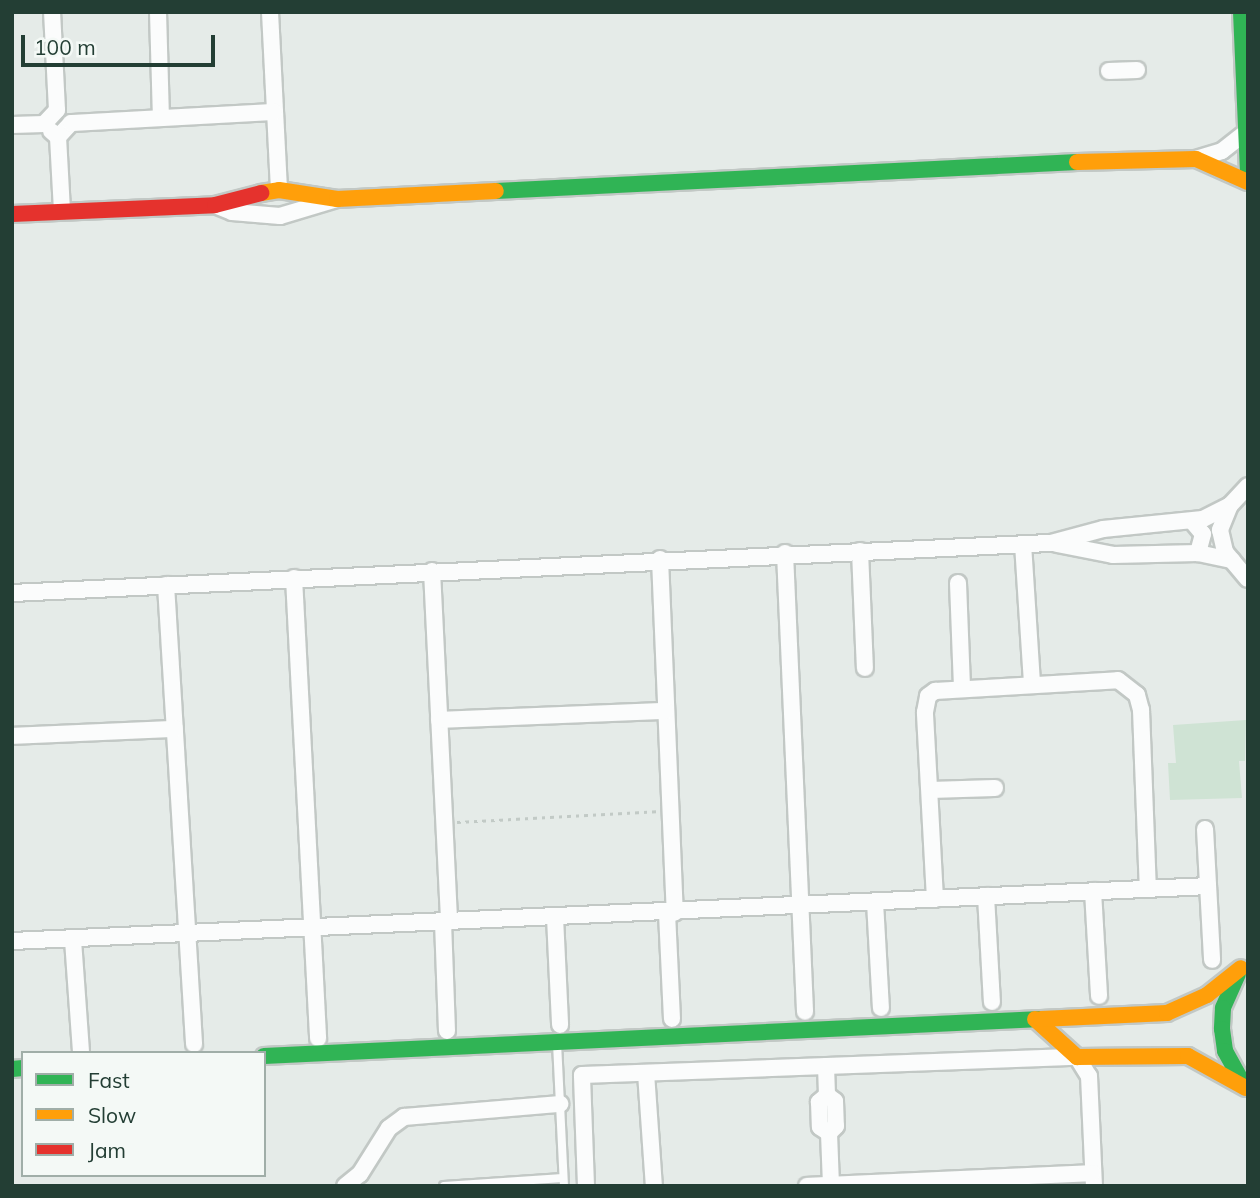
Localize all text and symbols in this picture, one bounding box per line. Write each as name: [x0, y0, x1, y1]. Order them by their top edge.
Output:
scale bar: [24, 21, 219, 65]
text: 100 m: [34, 34, 96, 60]
legend: [21, 1051, 266, 1177]
text: Fast: [88, 1067, 130, 1093]
text: Slow: [88, 1102, 136, 1128]
text: Jam: [88, 1137, 126, 1163]

